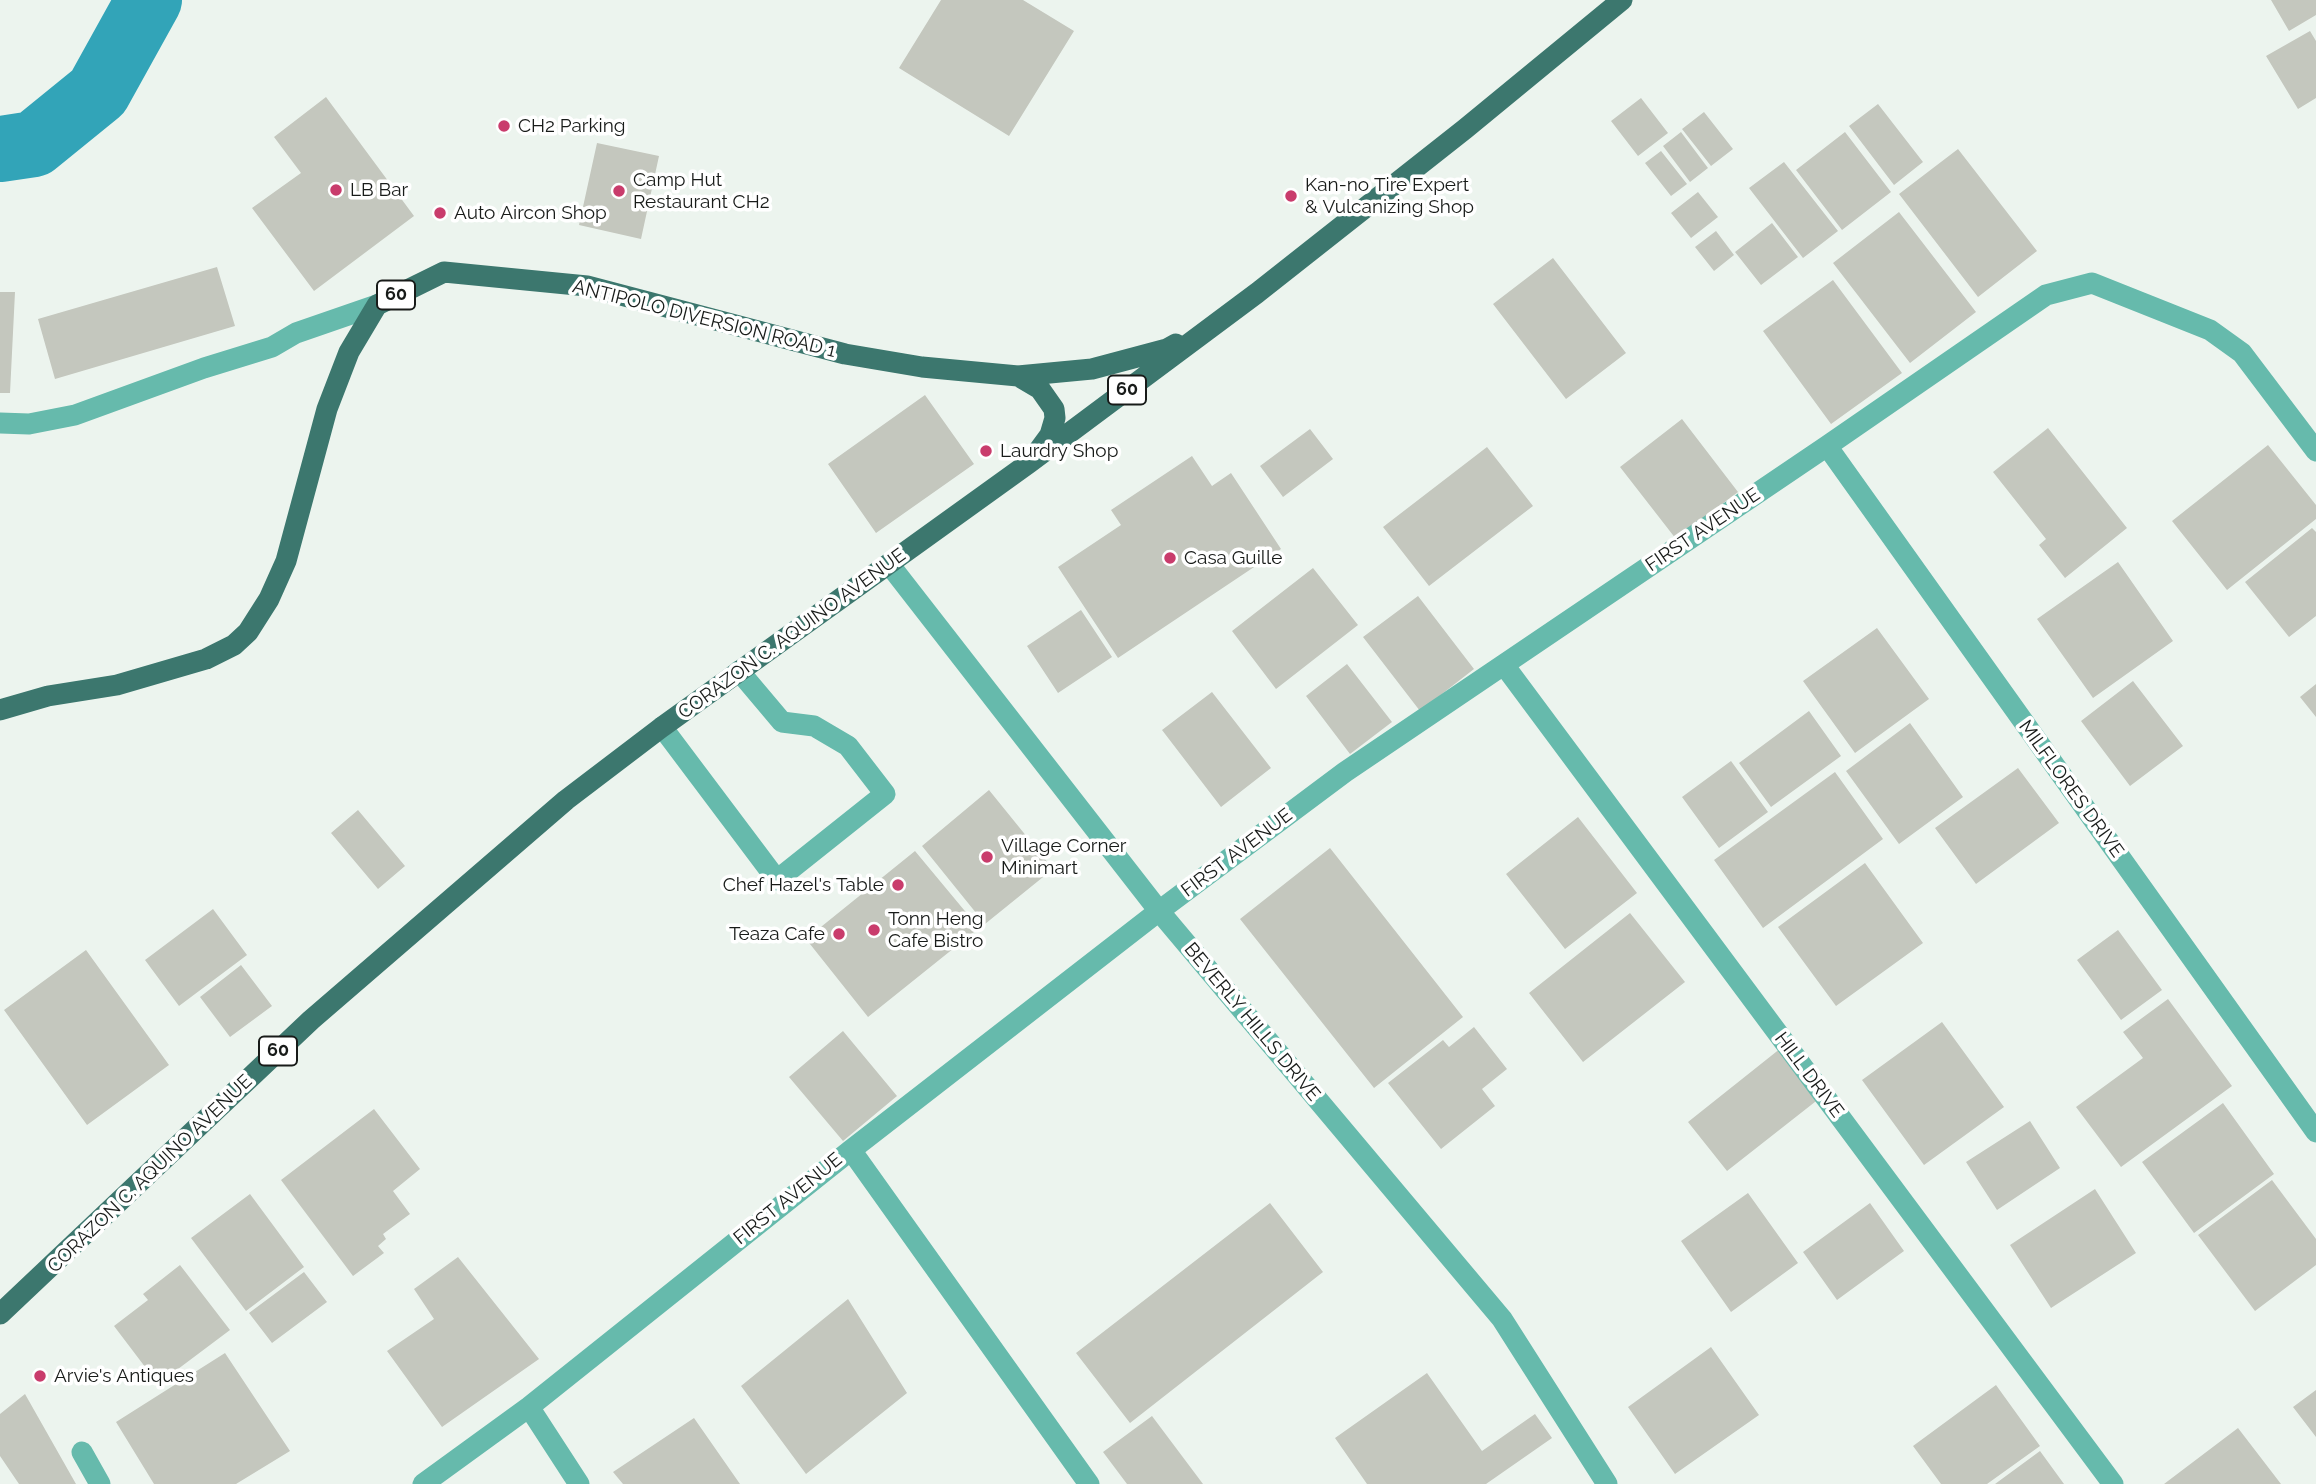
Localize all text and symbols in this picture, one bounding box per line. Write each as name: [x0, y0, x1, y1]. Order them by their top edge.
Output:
place label: CH2 Parking: [518, 115, 626, 137]
marker: CH2 Parking: [496, 118, 512, 134]
place label: Camp Hut Restaurant CH2: [633, 169, 770, 213]
place label: Kan-no Tire Expert & Vulcanizing Shop: [1305, 174, 1474, 218]
place label: LB Bar: [350, 179, 408, 201]
marker: LB Bar: [328, 182, 344, 198]
marker: Camp Hut Restaurant CH2: [611, 183, 627, 199]
marker: Kan-no Tire Expert & Vulcanizing Shop: [1283, 188, 1299, 204]
place label: Auto Aircon Shop: [454, 202, 607, 224]
marker: Auto Aircon Shop: [432, 205, 448, 221]
street label: ANTIPOLO DIVERSION ROAD 1: [570, 275, 838, 363]
road number: 60: [377, 281, 415, 310]
road number: 60: [1108, 376, 1146, 404]
place label: Laurdry Shop: [1000, 440, 1118, 462]
marker: Laurdry Shop: [978, 443, 994, 459]
street label: FIRST AVENUE: [1641, 483, 1765, 577]
street label: CORAZON C. AQUINO AVENUE: [674, 544, 910, 724]
place label: Casa Guille: [1184, 547, 1282, 569]
marker: Casa Guille: [1162, 550, 1178, 566]
street label: MILFLORES DRIVE: [2014, 716, 2128, 862]
street label: FIRST AVENUE: [1177, 804, 1297, 902]
place label: Village Corner Minimart: [1001, 835, 1126, 879]
marker: Village Corner Minimart: [979, 849, 995, 865]
place label: Chef Hazel's Table: [723, 874, 884, 896]
marker: Chef Hazel's Table: [890, 877, 906, 893]
place label: Tonn Heng Cafe Bistro: [888, 908, 984, 952]
marker: Tonn Heng Cafe Bistro: [866, 922, 882, 938]
place label: Teaza Cafe: [729, 923, 825, 945]
marker: Teaza Cafe: [831, 926, 847, 942]
street label: BEVERLY HILLS DRIVE: [1179, 938, 1325, 1106]
street label: HILL DRIVE: [1770, 1028, 1848, 1122]
road number: 60: [259, 1036, 297, 1066]
street label: CORAZON C. AQUINO AVENUE: [43, 1070, 257, 1278]
street label: FIRST AVENUE: [729, 1148, 847, 1250]
place label: Arvie's Antiques: [54, 1365, 194, 1387]
marker: Arvie's Antiques: [32, 1368, 48, 1384]

